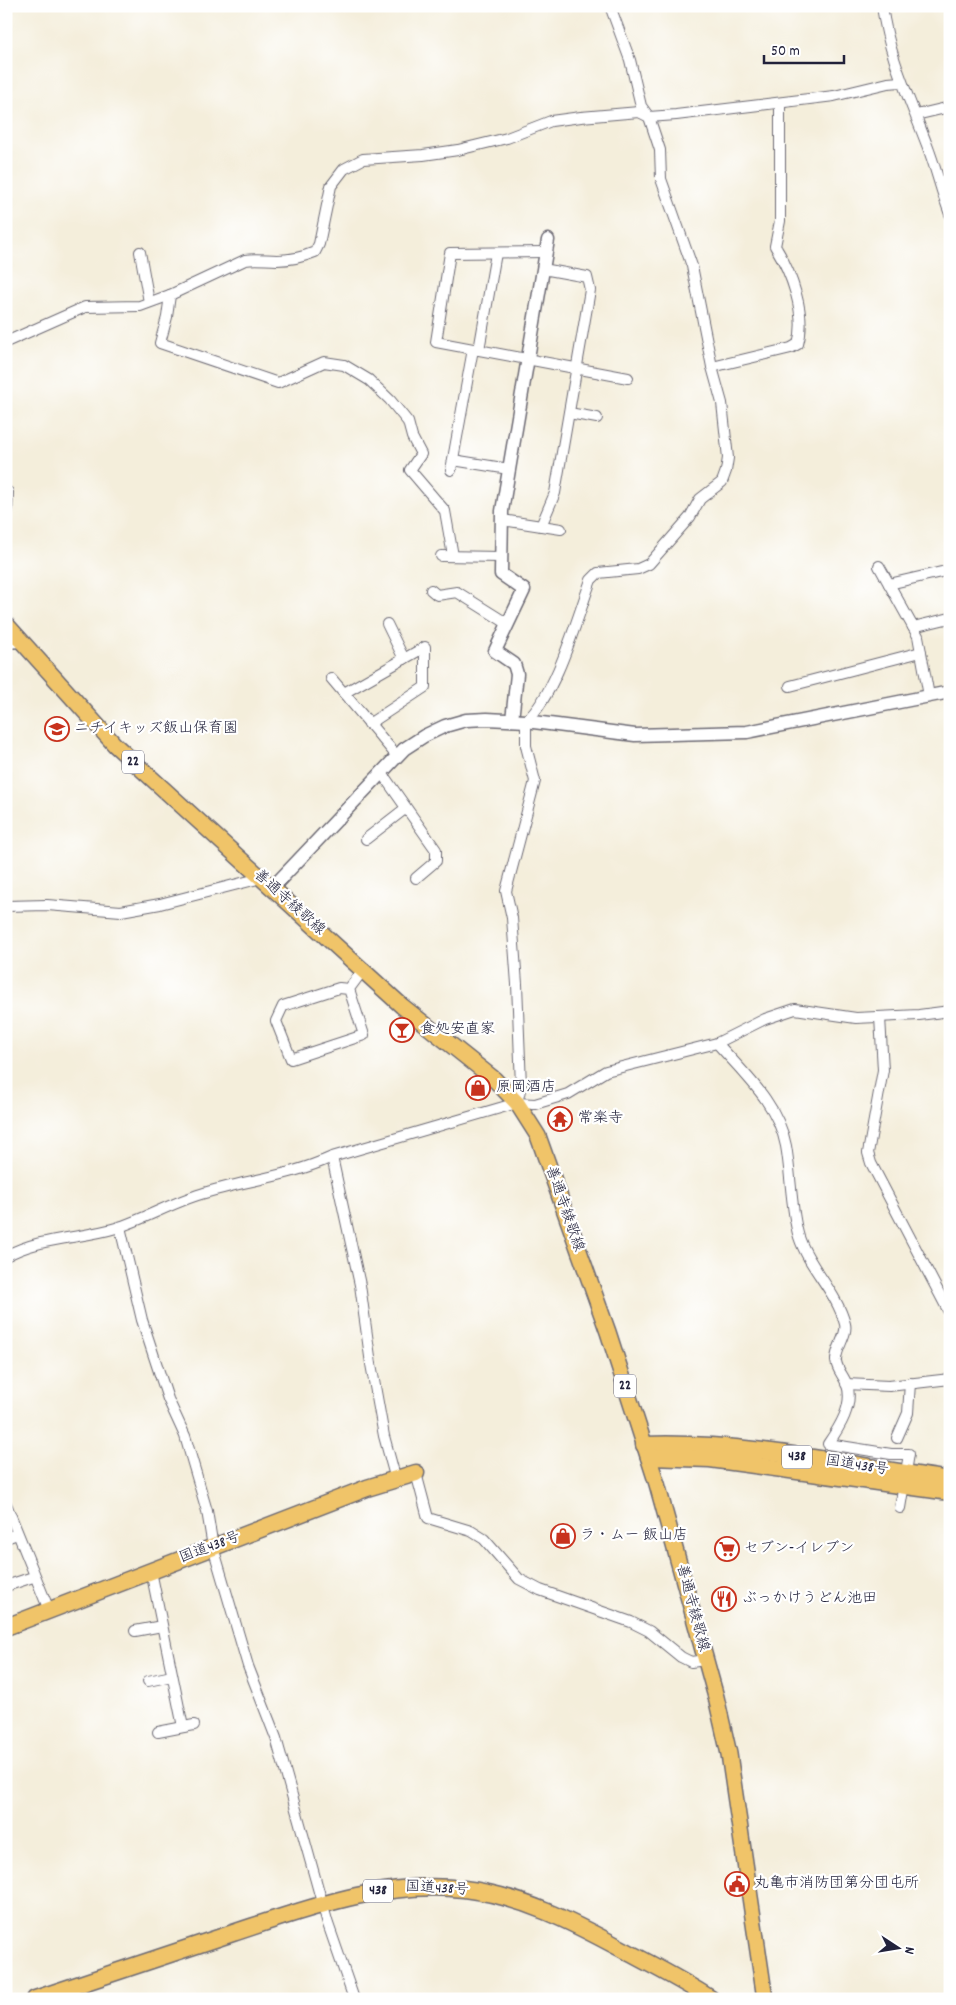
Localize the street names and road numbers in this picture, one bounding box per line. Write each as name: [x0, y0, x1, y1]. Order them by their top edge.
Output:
road number: 22: [122, 750, 144, 774]
street label: 善通寺綾歌線: [248, 865, 330, 941]
street label: 善通寺綾歌線: [539, 1163, 589, 1255]
road number: 22: [614, 1374, 636, 1398]
road number: 438: [782, 1445, 812, 1468]
street label: 国道438号: [824, 1450, 890, 1482]
street label: 国道438号: [176, 1526, 244, 1570]
street label: 善通寺綾歌線: [670, 1562, 714, 1654]
street label: 国道438号: [405, 1876, 469, 1902]
road number: 438: [363, 1880, 393, 1902]

